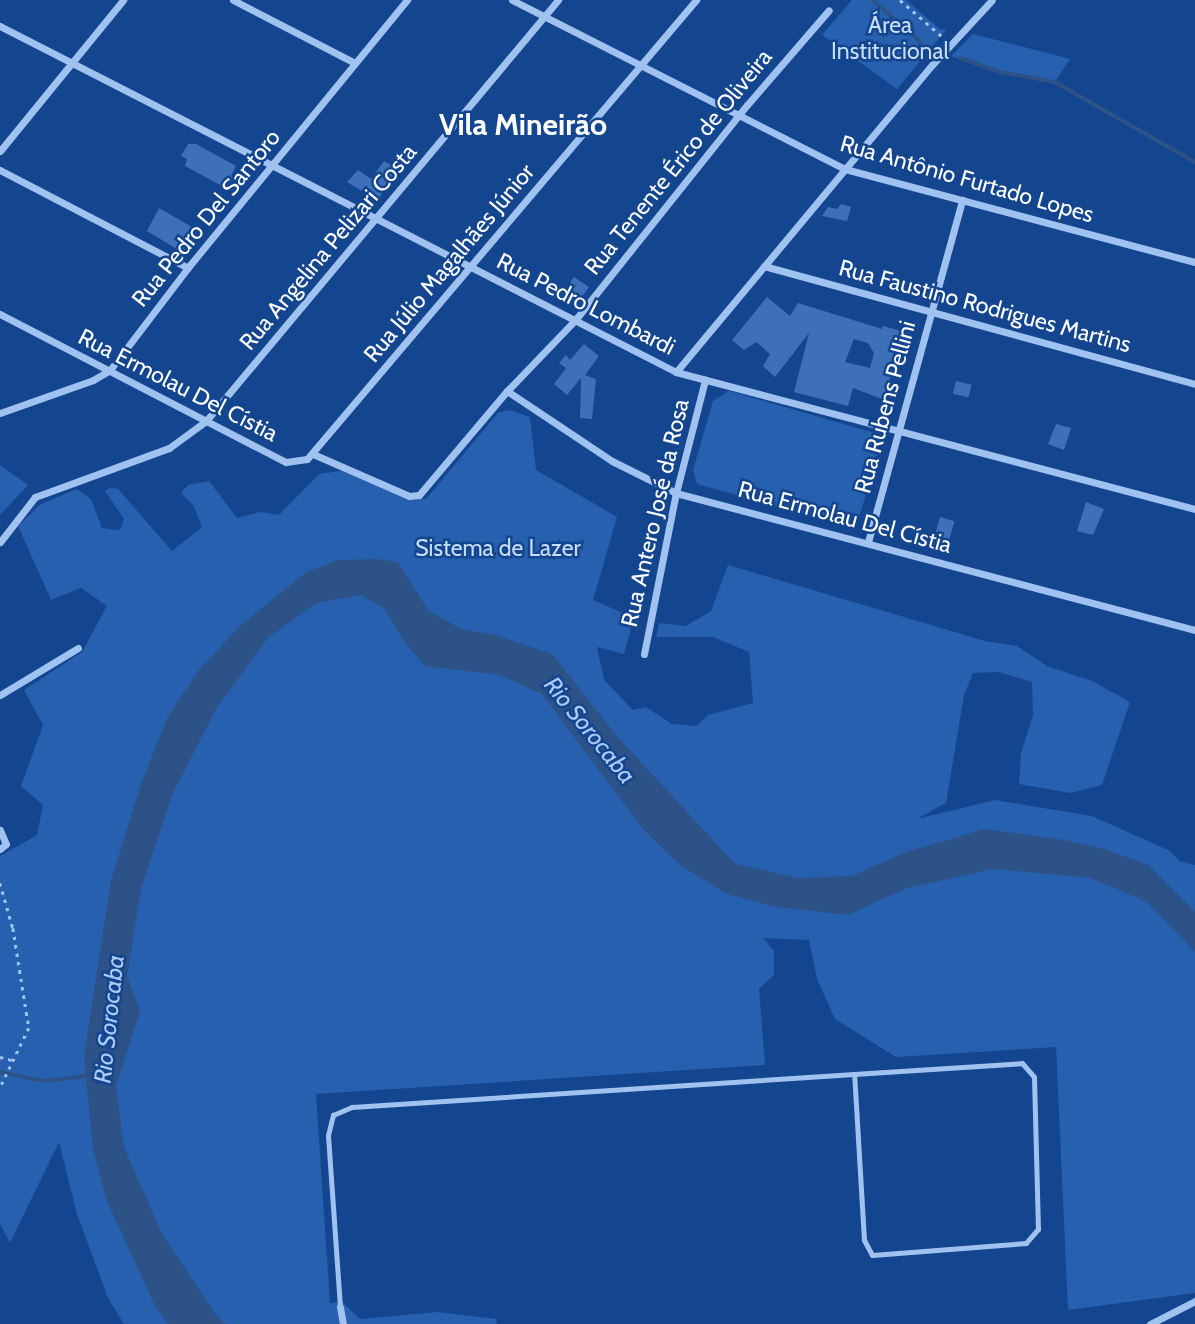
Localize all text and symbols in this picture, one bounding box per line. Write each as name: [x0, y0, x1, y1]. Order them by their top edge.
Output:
park label: Área Institucional: [831, 11, 949, 65]
street label: Rua Tenente Érico de Oliveira: [578, 44, 778, 280]
district label: Vila Mineirão: [439, 107, 607, 143]
street label: Rua Pedro Del Santoro: [126, 124, 286, 312]
street label: Rua Antônio Furtado Lopes: [837, 130, 1097, 228]
street label: Rua Angelina Pelizari Costa: [234, 138, 422, 356]
street label: Rua Júlio Magalhães Júnior: [358, 158, 540, 368]
street label: Rua Pedro Lombardi: [492, 247, 680, 361]
street label: Rua Faustino Rodrigues Martins: [836, 254, 1134, 358]
street label: Rua Rubens Pellini: [849, 318, 921, 496]
street label: Rua Ermolau Del Cístia: [74, 323, 282, 447]
street label: Rua Antero José da Rosa: [615, 396, 695, 630]
street label: Rua Ermolau Del Cístia: [735, 475, 955, 559]
park label: Sistema de Lazer: [415, 534, 581, 562]
water label: Rio Sorocaba: [538, 671, 642, 789]
water label: Rio Sorocaba: [88, 953, 130, 1085]

